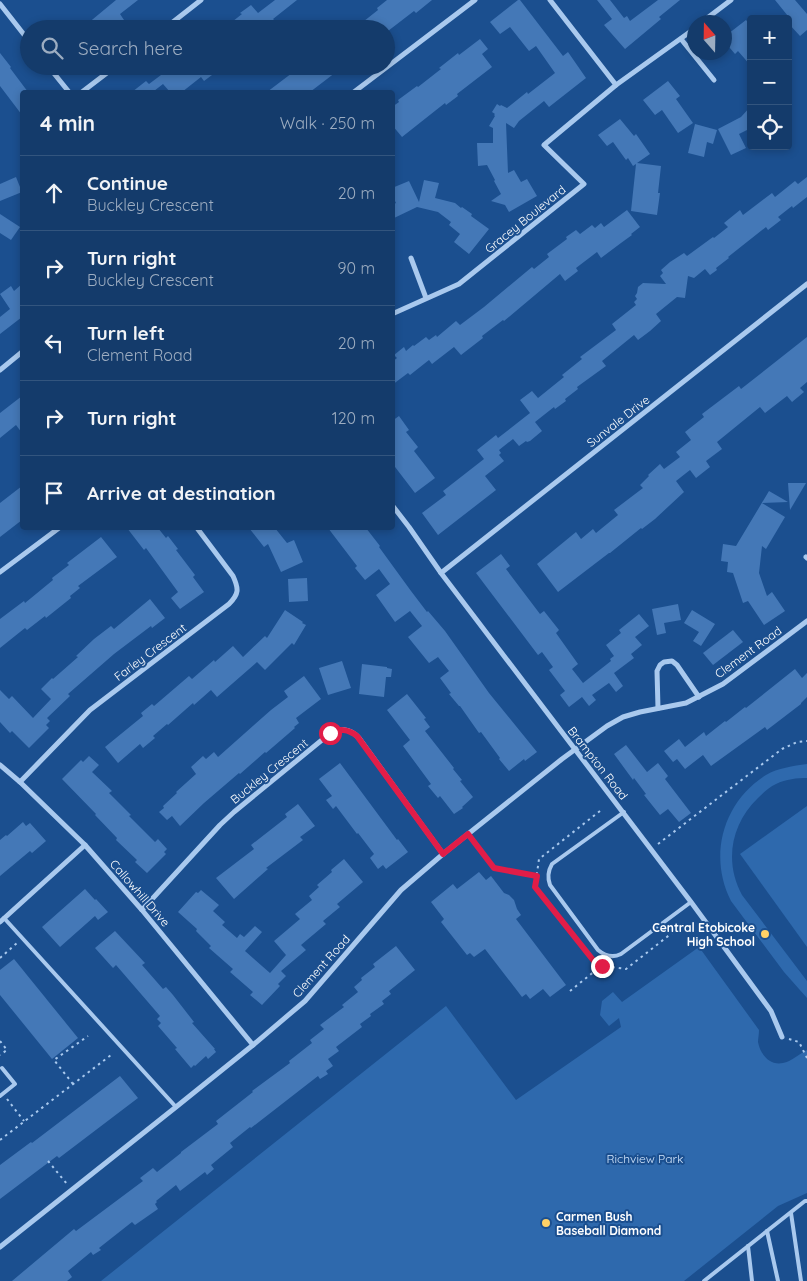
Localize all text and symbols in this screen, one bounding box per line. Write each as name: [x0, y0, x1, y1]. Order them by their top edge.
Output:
north arrow: [687, 15, 732, 60]
map controls: [747, 15, 792, 150]
button: +: [747, 15, 792, 60]
search box: [20, 20, 395, 75]
icon: search: [38, 34, 66, 62]
text: Search here: [78, 36, 183, 60]
button: −: [747, 60, 792, 105]
button: locate: [747, 105, 792, 150]
text: 4 min: [40, 110, 95, 136]
text: Walk · 250 m: [280, 113, 375, 133]
text: Continue: [87, 171, 168, 195]
icon: ahead: [40, 179, 68, 207]
street label: Gracey Boulevard: [482, 182, 568, 256]
text: 20 m: [338, 183, 375, 203]
text: Buckley Crescent: [87, 195, 214, 215]
text: Turn right: [87, 246, 176, 270]
icon: right: [40, 254, 68, 282]
text: 90 m: [338, 258, 375, 278]
text: Buckley Crescent: [87, 270, 214, 290]
text: Turn left: [87, 321, 165, 345]
icon: left: [40, 329, 68, 357]
text: 20 m: [338, 333, 375, 353]
text: Clement Road: [87, 345, 192, 365]
street label: Sunvale Drive: [584, 392, 653, 450]
icon: right: [40, 404, 68, 432]
text: Turn right: [87, 406, 176, 430]
text: 120 m: [332, 408, 375, 428]
icon: arrive: [40, 479, 68, 507]
text: Arrive at destination: [87, 481, 276, 505]
street label: Farley Crescent: [111, 620, 189, 684]
street label: Clement Road: [712, 623, 784, 681]
route start: [319, 722, 342, 745]
street label: Brampton Road: [565, 723, 631, 803]
street label: Buckley Crescent: [227, 735, 311, 807]
street label: Callowhill Drive: [107, 856, 173, 930]
place label: Central Etobicoke High School: [652, 920, 755, 949]
marker: Central Etobicoke High School: [759, 928, 771, 940]
street label: Clement Road: [289, 932, 353, 1000]
route end: [591, 955, 614, 978]
park label: Richview Park: [607, 1151, 683, 1166]
place label: Carmen Bush Baseball Diamond: [556, 1209, 661, 1238]
marker: Carmen Bush Baseball Diamond: [540, 1217, 552, 1229]

